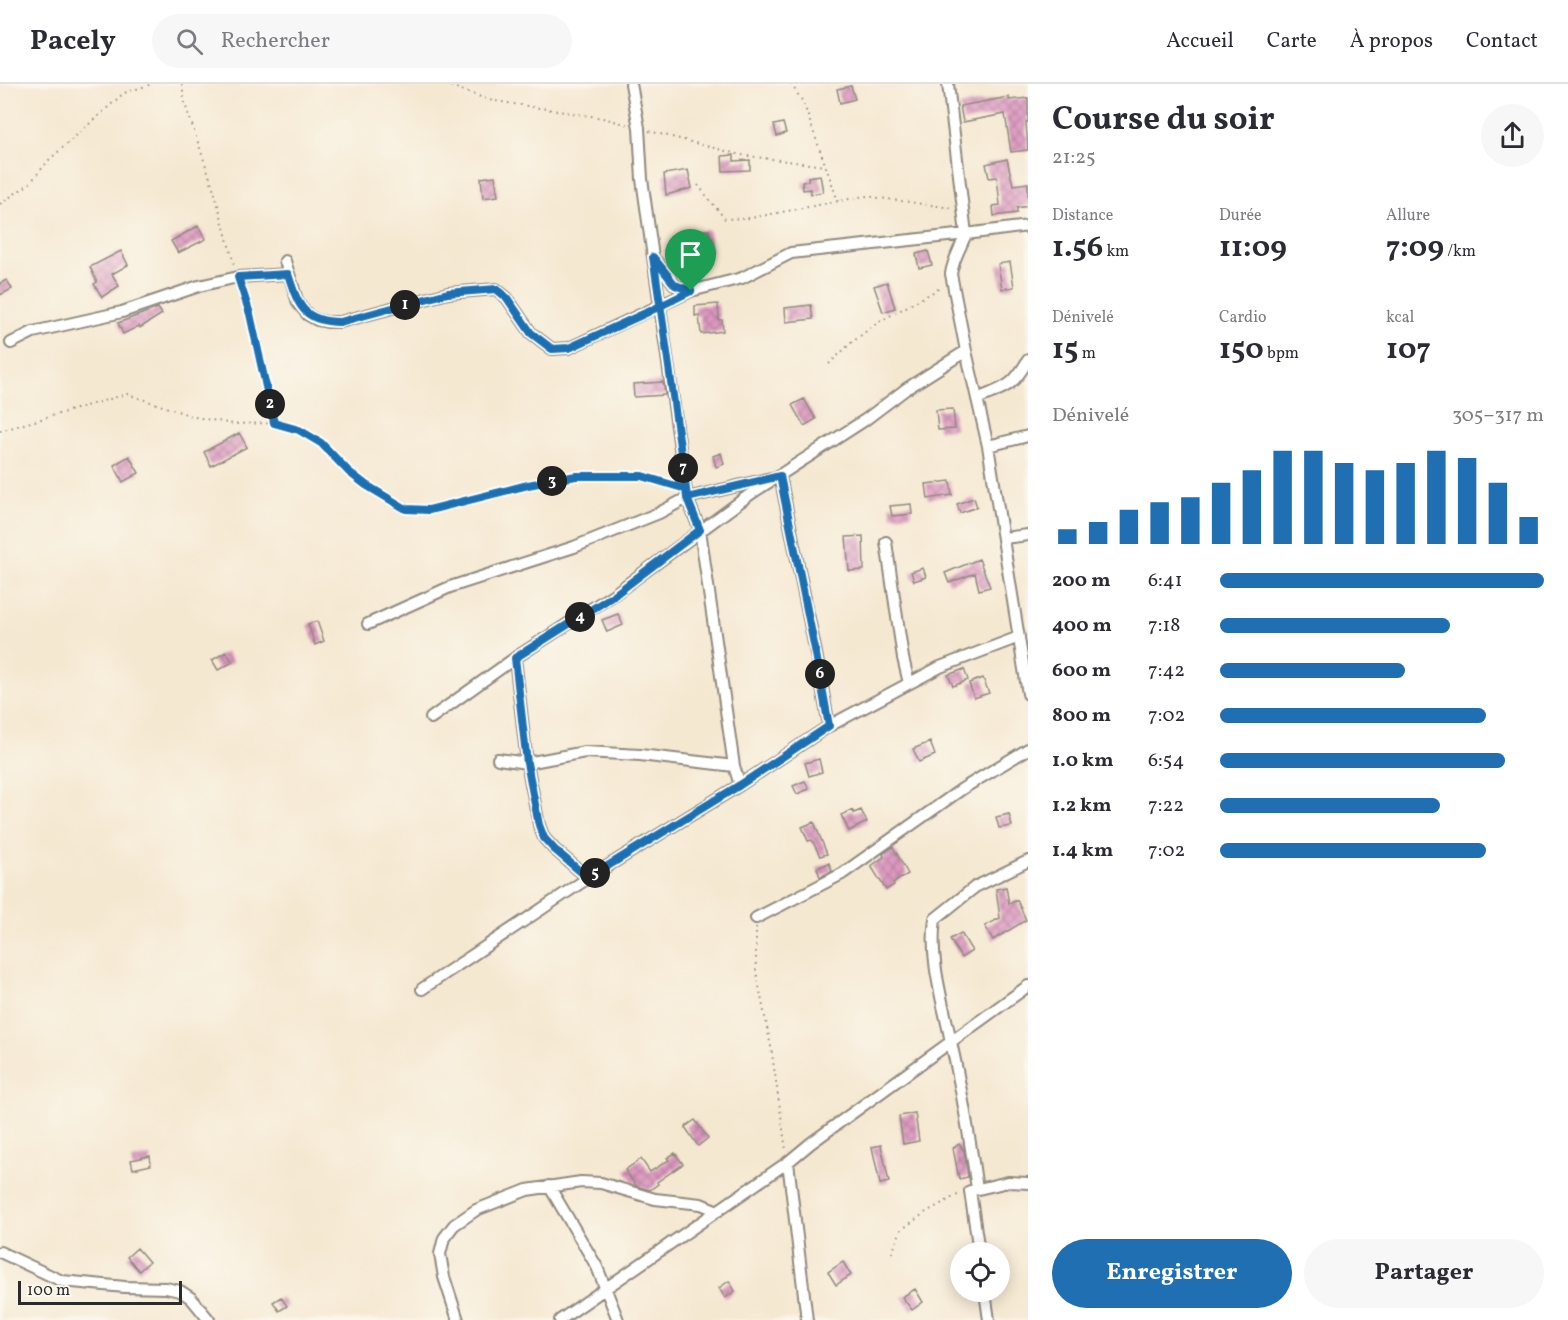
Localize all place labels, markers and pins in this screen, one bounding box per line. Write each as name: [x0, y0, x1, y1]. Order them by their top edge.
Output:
pin: [665, 229, 716, 291]
pin: 1: [390, 290, 420, 320]
pin: 2: [255, 389, 285, 419]
pin: 7: [668, 453, 698, 483]
pin: 3: [537, 466, 567, 496]
pin: 4: [565, 602, 595, 632]
pin: 6: [805, 659, 835, 689]
pin: 5: [580, 858, 610, 888]

